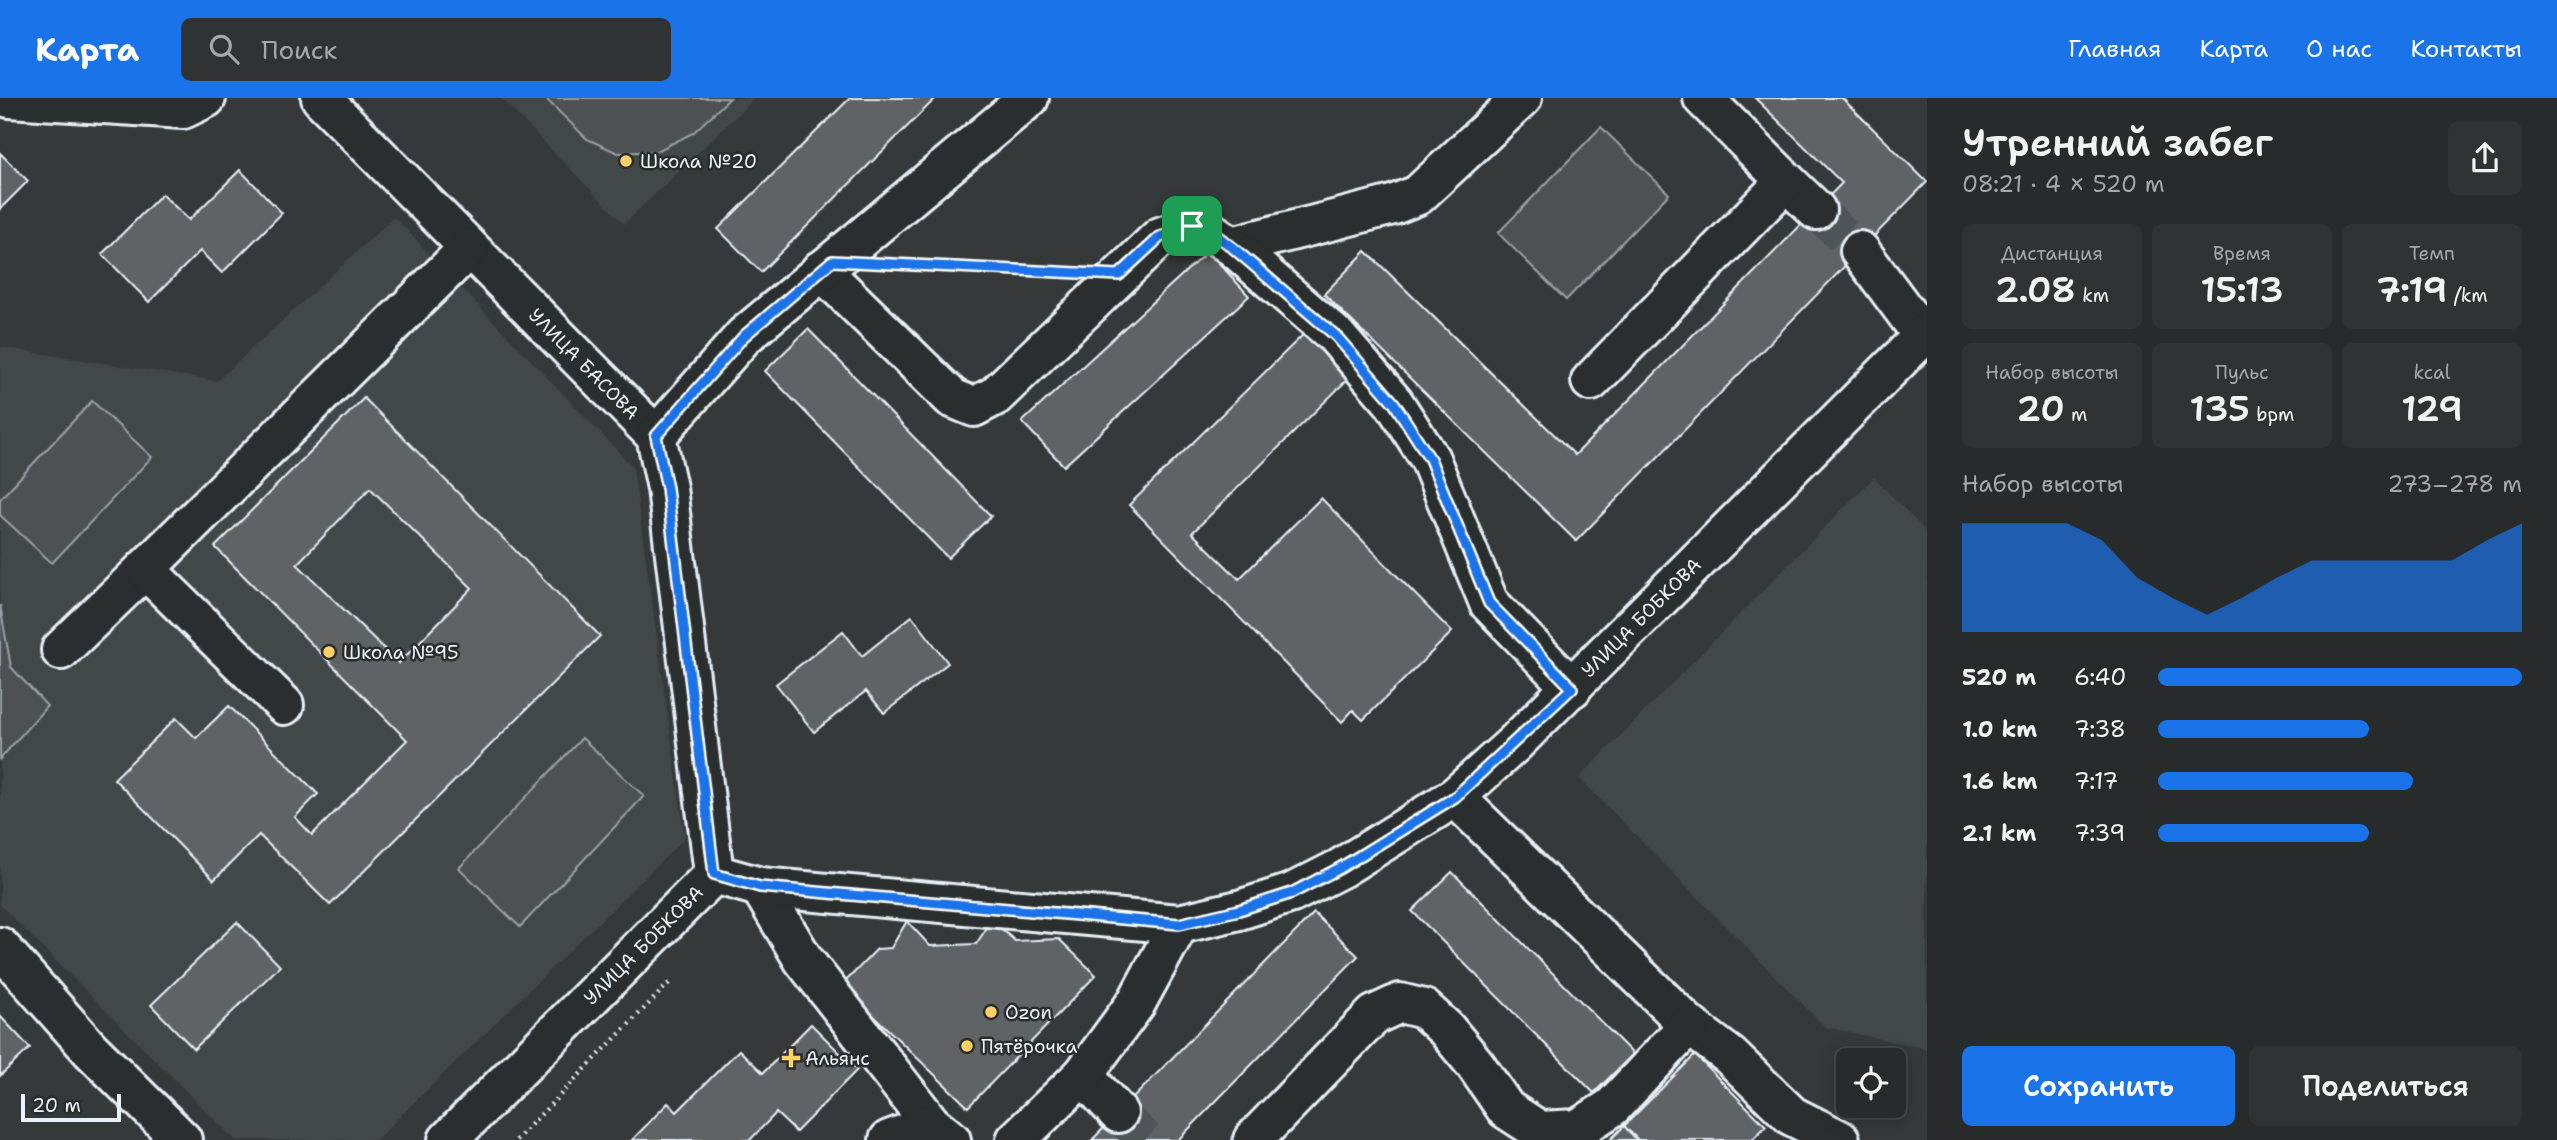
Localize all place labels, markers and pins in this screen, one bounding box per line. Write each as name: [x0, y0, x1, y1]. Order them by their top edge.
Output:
place label: Школа №20: [640, 149, 757, 174]
marker: Школа №20: [618, 153, 634, 169]
pin: [1162, 196, 1222, 256]
place label: Школа №95: [343, 640, 459, 665]
marker: Школа №95: [321, 644, 337, 660]
place label: Ozon: [1005, 1000, 1052, 1025]
marker: Ozon: [983, 1004, 999, 1020]
place label: Пятёрочка: [981, 1034, 1077, 1059]
marker: Пятёрочка: [959, 1038, 975, 1054]
place label: Альянс: [805, 1046, 870, 1071]
marker: Альянс: [783, 1050, 799, 1066]

